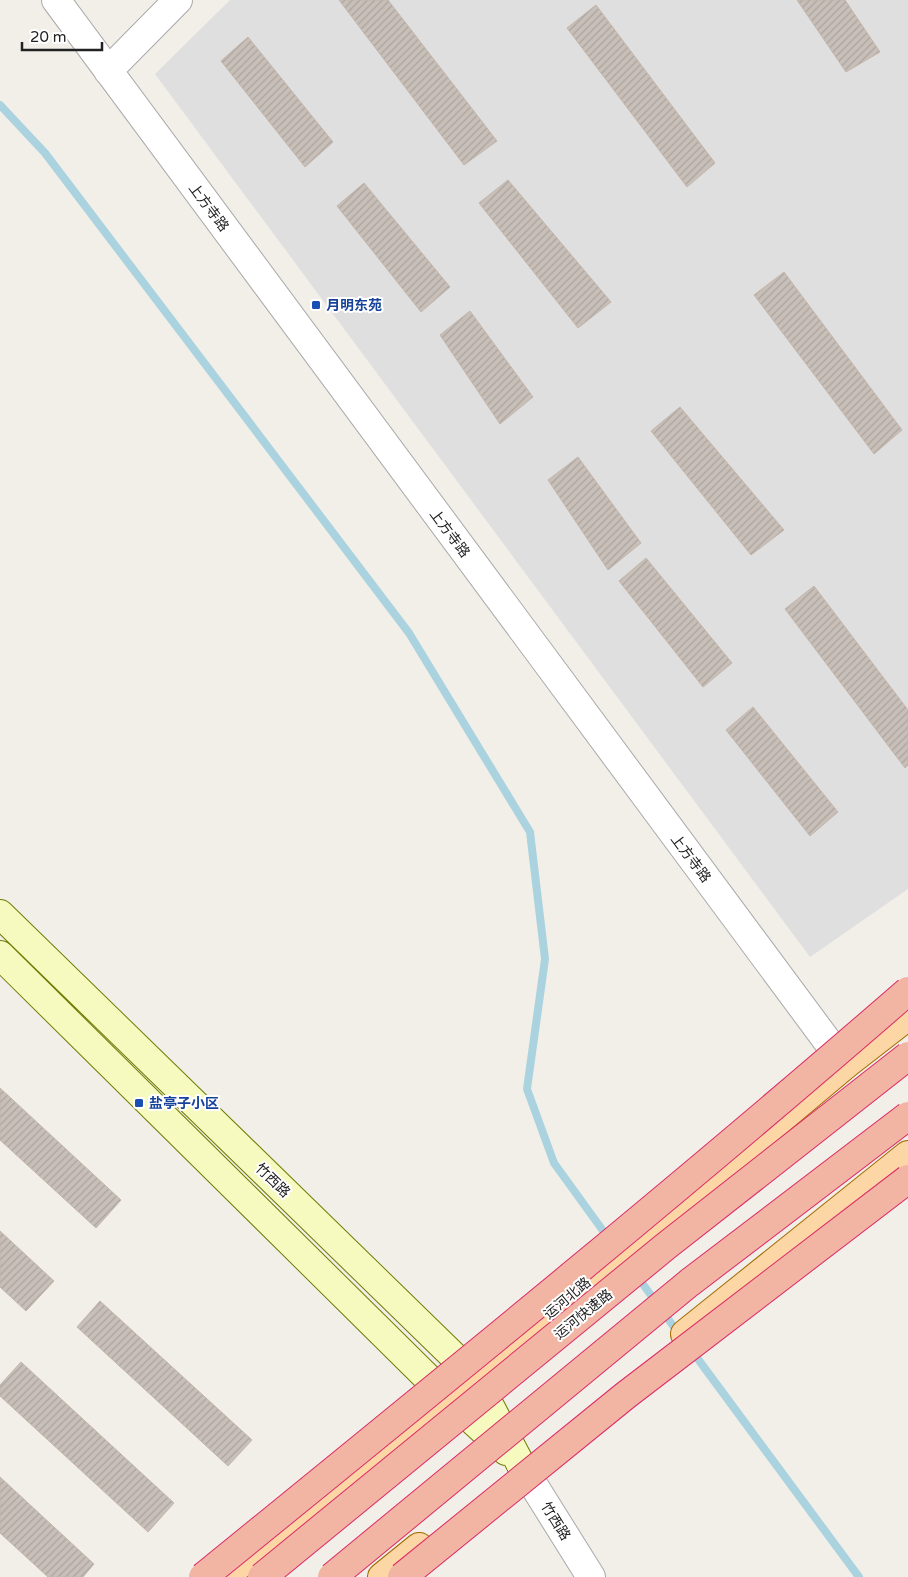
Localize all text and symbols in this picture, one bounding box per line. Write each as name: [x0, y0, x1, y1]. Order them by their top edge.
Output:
scale bar: [22, 20, 102, 52]
text: 20 m: [30, 28, 67, 46]
street label: 上方寺路: [185, 180, 232, 235]
place label: 月明东苑: [326, 297, 382, 314]
marker: 月明东苑: [310, 299, 322, 311]
street label: 上方寺路: [426, 506, 473, 561]
street label: 上方寺路: [667, 831, 714, 886]
place label: 盐亭子小区: [149, 1095, 219, 1112]
marker: 盐亭子小区: [133, 1097, 145, 1109]
street label: 竹西路: [252, 1160, 294, 1201]
street label: 运河北路: [540, 1274, 594, 1323]
street label: 运河快速路: [551, 1286, 616, 1343]
street label: 竹西路: [537, 1499, 574, 1544]

